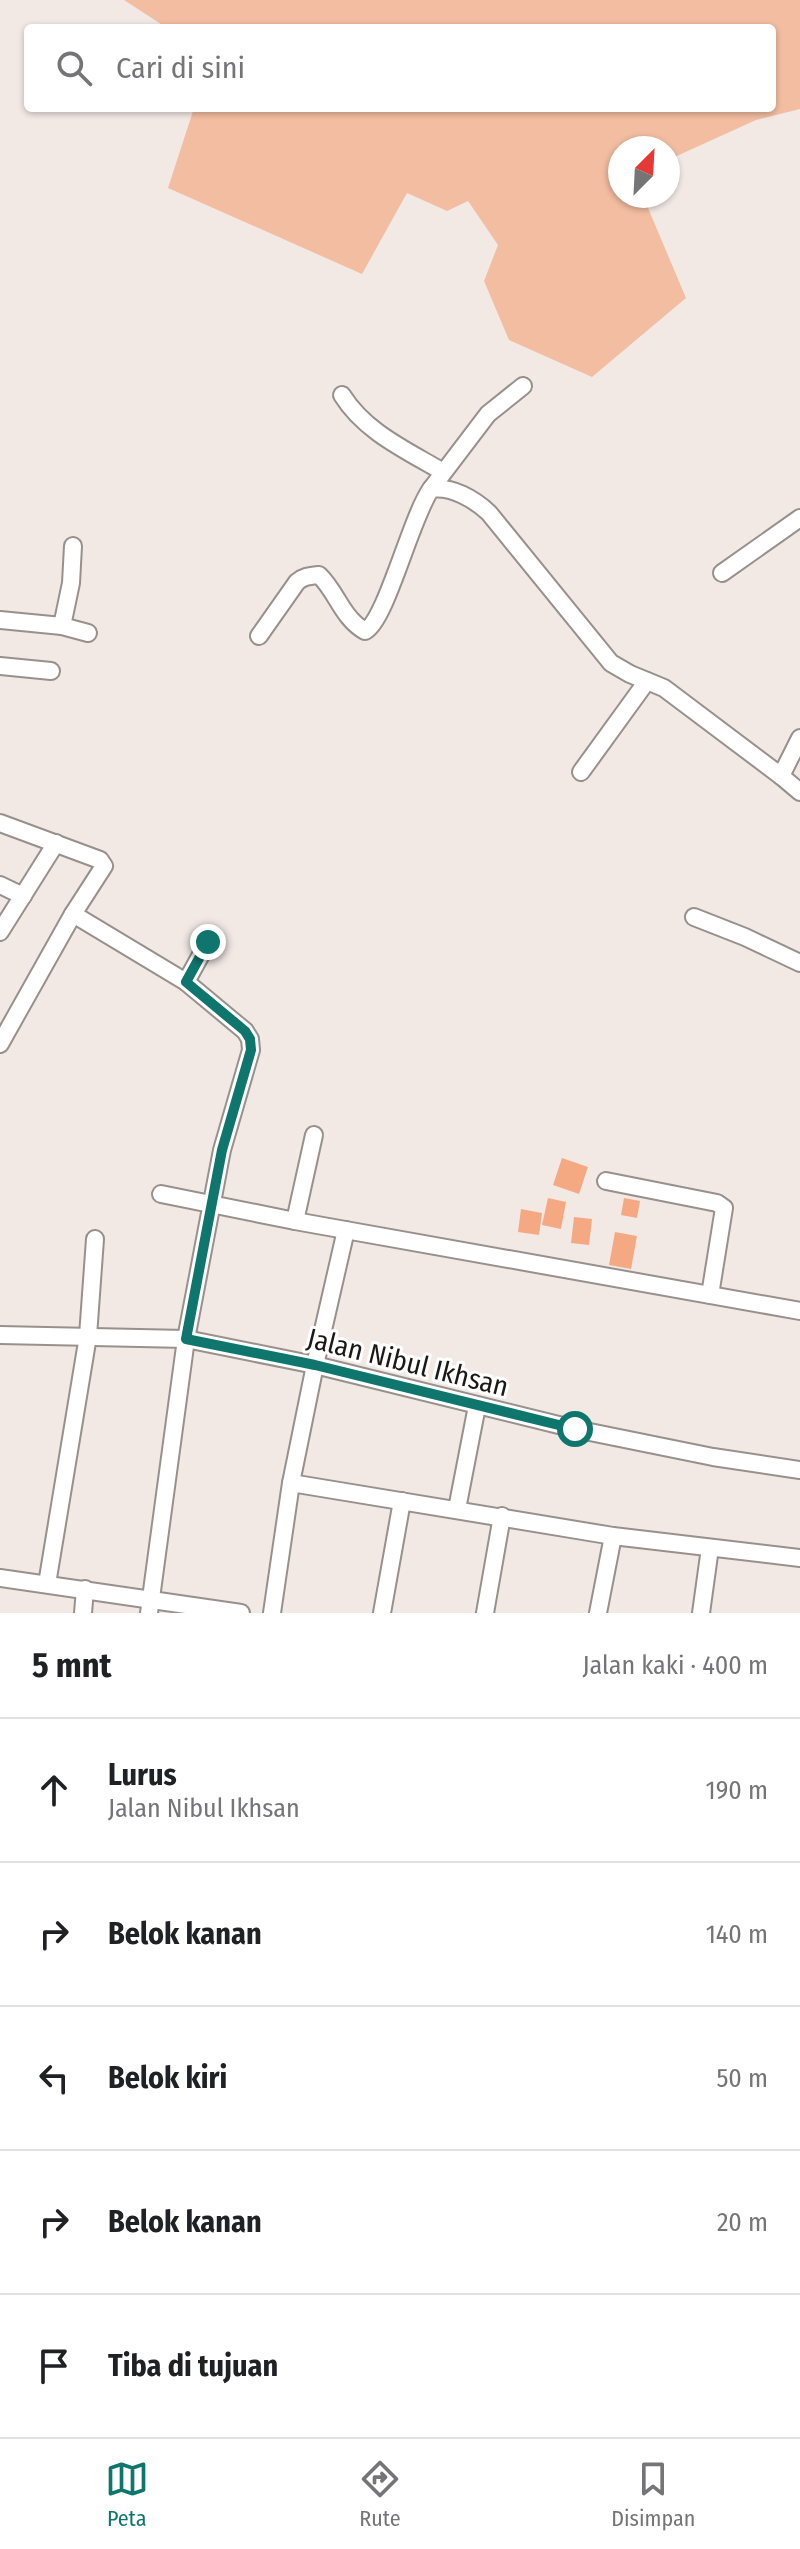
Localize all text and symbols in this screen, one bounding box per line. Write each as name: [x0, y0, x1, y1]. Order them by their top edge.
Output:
search box: [24, 24, 776, 112]
icon: search: [52, 46, 96, 90]
text: Cari di sini: [116, 50, 245, 86]
north arrow: [608, 136, 680, 208]
route end: [190, 924, 226, 960]
street label: Jalan Nibul Ikhsan: [304, 1322, 512, 1403]
route start: [557, 1411, 593, 1447]
text: 5 mnt: [32, 1645, 112, 1686]
text: Jalan kaki · 400 m: [582, 1650, 768, 1681]
text: Lurus: [108, 1757, 177, 1793]
icon: ahead: [32, 1768, 76, 1812]
text: 190 m: [706, 1775, 768, 1806]
text: Jalan Nibul Ikhsan: [108, 1793, 300, 1824]
icon: right: [32, 1912, 76, 1956]
text: Belok kanan: [108, 1916, 262, 1952]
text: 140 m: [706, 1919, 768, 1950]
icon: left: [32, 2056, 76, 2100]
text: Belok kiri: [108, 2060, 227, 2096]
text: 50 m: [716, 2063, 768, 2094]
icon: right: [32, 2200, 76, 2244]
text: Belok kanan: [108, 2204, 262, 2240]
text: 20 m: [717, 2207, 768, 2238]
icon: arrive: [32, 2344, 76, 2388]
text: Tiba di tujuan: [108, 2348, 278, 2384]
tab: Peta: [105, 2457, 149, 2532]
tab: Rute: [358, 2457, 402, 2532]
tab: Disimpan: [611, 2457, 695, 2532]

